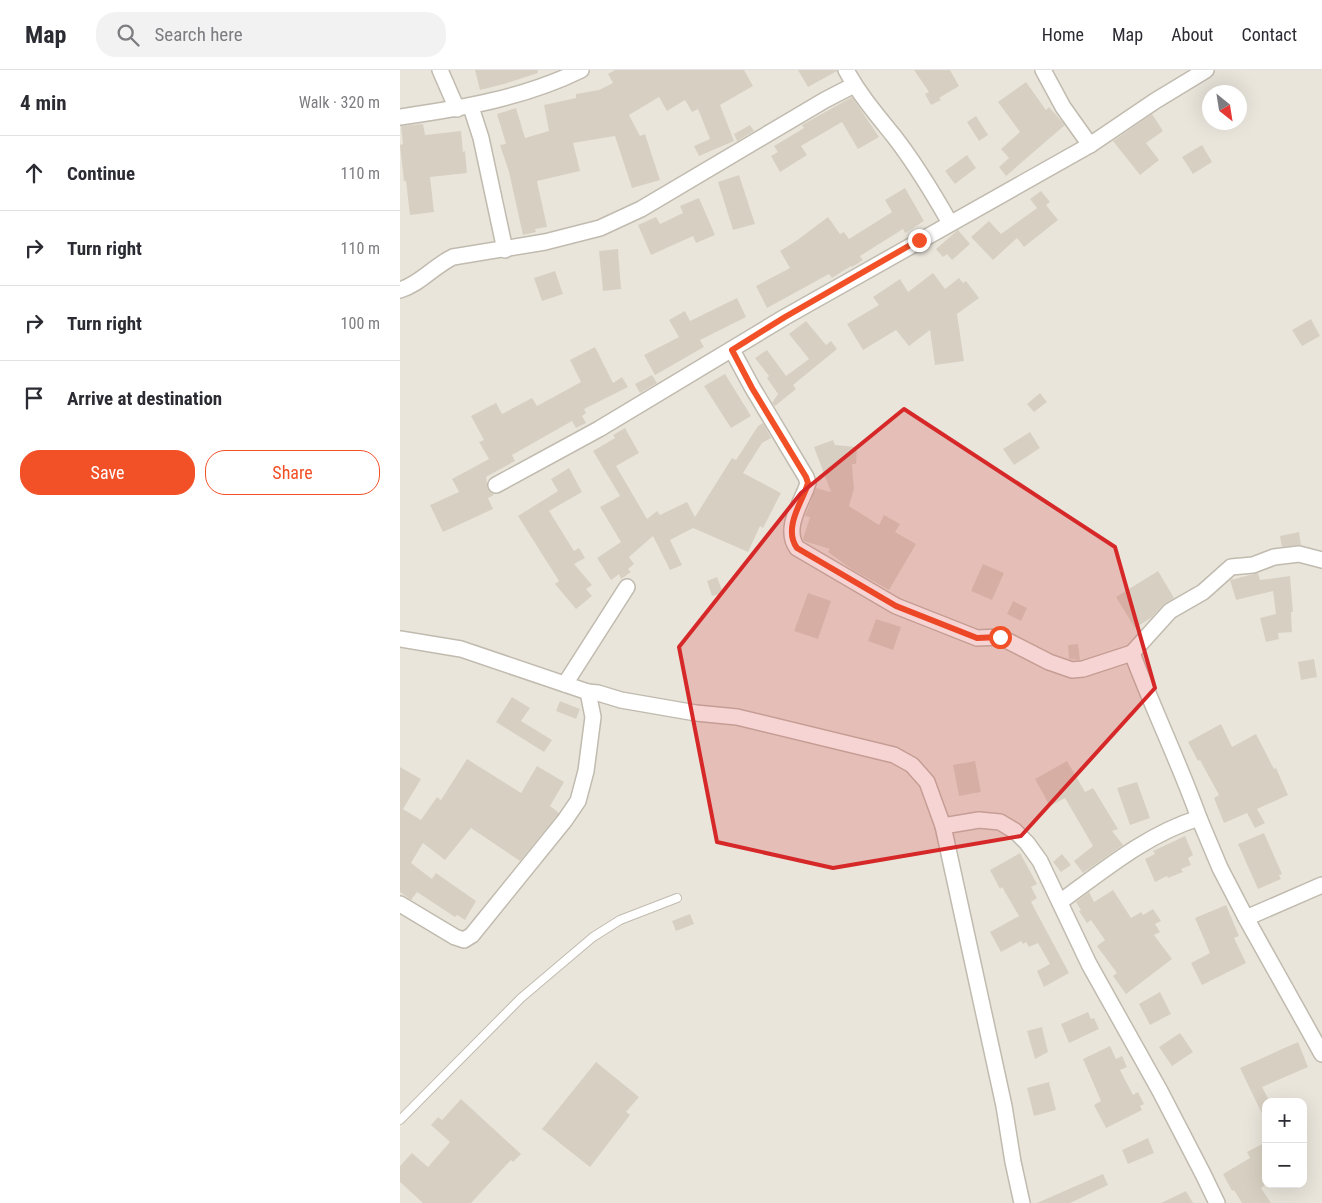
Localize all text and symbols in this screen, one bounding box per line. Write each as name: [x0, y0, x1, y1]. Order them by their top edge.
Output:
search box: [96, 12, 446, 57]
text: Map: [25, 21, 66, 49]
icon: search: [114, 21, 142, 49]
text: Search here: [154, 23, 243, 46]
text: Home: [1042, 24, 1084, 45]
text: Map: [1112, 24, 1143, 45]
text: About: [1171, 24, 1213, 45]
text: Contact: [1241, 24, 1297, 45]
north arrow: [1202, 85, 1247, 130]
text: 4 min: [20, 91, 67, 115]
text: Walk · 320 m: [299, 93, 380, 112]
icon: ahead: [20, 159, 48, 187]
text: Continue: [67, 162, 135, 185]
text: 110 m: [341, 164, 380, 183]
route end: [908, 229, 931, 252]
icon: right: [20, 234, 48, 262]
text: Turn right: [67, 237, 142, 260]
text: 110 m: [341, 239, 380, 258]
icon: right: [20, 309, 48, 337]
text: Turn right: [67, 312, 142, 335]
text: 100 m: [341, 314, 380, 333]
icon: arrive: [20, 384, 48, 412]
text: Arrive at destination: [67, 387, 222, 410]
button: Save: [20, 450, 195, 495]
button: Share: [205, 450, 380, 495]
route start: [989, 626, 1012, 649]
map controls: [1262, 1098, 1307, 1188]
button: +: [1262, 1098, 1307, 1143]
button: −: [1262, 1143, 1307, 1188]

